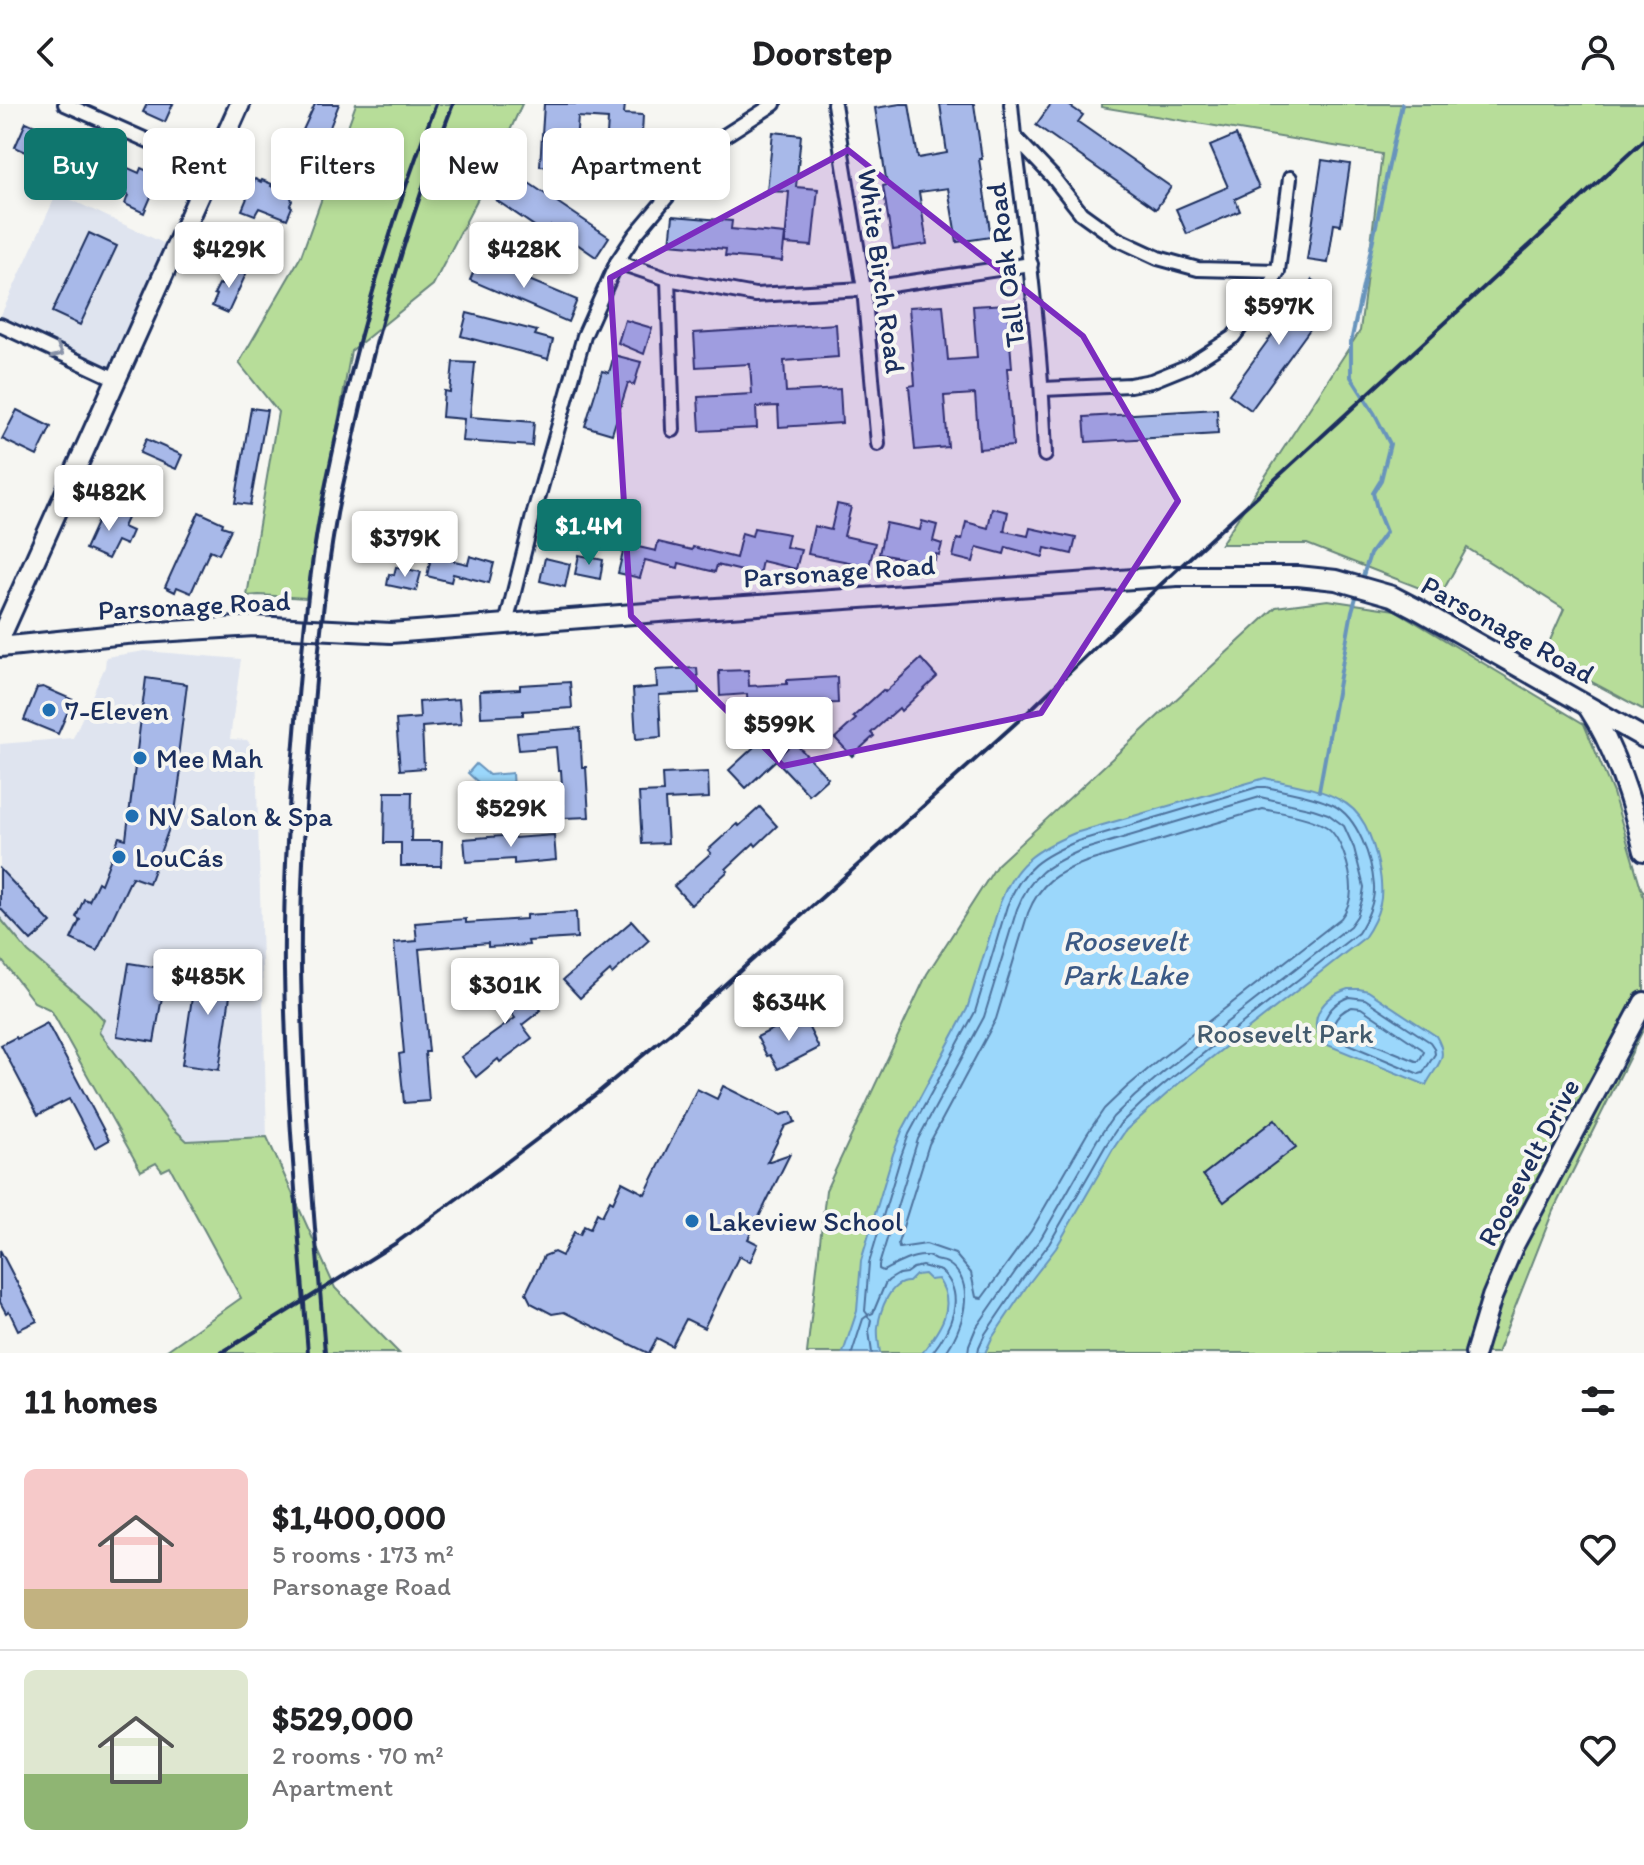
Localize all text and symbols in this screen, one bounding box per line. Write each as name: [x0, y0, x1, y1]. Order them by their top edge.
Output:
icon: back: [24, 30, 68, 74]
icon: person: [1576, 30, 1620, 74]
text: Doorstep: [752, 31, 892, 74]
chip: Buy: [24, 128, 127, 200]
chip: Rent: [143, 128, 255, 200]
chip: Filters: [271, 128, 404, 200]
chip: New: [420, 128, 527, 200]
chip: Apartment: [543, 128, 730, 200]
street label: White Birch Road: [851, 166, 913, 376]
street label: Tall Oak Road: [978, 180, 1032, 349]
pin: $429K: [173, 222, 285, 290]
pin: $428K: [468, 222, 580, 290]
text: $429K: [193, 232, 265, 264]
text: $428K: [487, 232, 561, 264]
pin: $597K: [1223, 279, 1335, 347]
text: $597K: [1244, 289, 1314, 321]
one-way arrow: [50, 342, 64, 358]
pin: $482K: [53, 465, 165, 533]
text: $482K: [72, 475, 146, 507]
pin: $1.4M: [533, 499, 645, 567]
text: $1.4M: [555, 509, 623, 541]
pin: $379K: [349, 511, 461, 579]
text: $379K: [370, 521, 440, 553]
street label: Parsonage Road: [742, 547, 936, 595]
street label: Parsonage Road: [1416, 567, 1600, 691]
street label: Parsonage Road: [97, 583, 291, 627]
place label: 7-Eleven: [65, 693, 169, 727]
pin: $599K: [723, 697, 835, 765]
marker: 7-Eleven: [40, 701, 58, 719]
text: $599K: [744, 707, 814, 739]
place label: Mee Mah: [156, 741, 263, 775]
marker: Mee Mah: [131, 749, 149, 767]
pin: $529K: [455, 781, 567, 849]
text: $529K: [476, 791, 546, 823]
place label: NV Salon & Spa: [148, 799, 333, 833]
marker: NV Salon & Spa: [123, 807, 141, 825]
place label: LouCás: [135, 840, 224, 874]
marker: LouCás: [110, 848, 128, 866]
water label: Roosevelt Park Lake: [1062, 922, 1190, 993]
pin: $485K: [152, 949, 264, 1017]
pin: $301K: [449, 958, 561, 1026]
text: $485K: [171, 959, 245, 991]
text: $301K: [469, 968, 541, 1000]
pin: $634K: [733, 975, 845, 1043]
text: $634K: [752, 985, 826, 1017]
park label: Roosevelt Park: [1196, 1016, 1374, 1050]
street label: Roosevelt Drive: [1470, 1072, 1586, 1252]
place label: Lakeview School: [708, 1204, 903, 1238]
marker: Lakeview School: [683, 1212, 701, 1230]
icon: filters: [1576, 1379, 1620, 1423]
text: 11 homes: [24, 1381, 158, 1422]
text: $1,400,000: [272, 1497, 446, 1538]
icon: home: [88, 1501, 184, 1597]
icon: heart: [1576, 1527, 1620, 1571]
text: 5 rooms · 173 m²: [272, 1538, 454, 1570]
text: Parsonage Road: [272, 1570, 451, 1602]
text: $529,000: [272, 1698, 414, 1739]
icon: home: [88, 1702, 184, 1798]
icon: heart: [1576, 1728, 1620, 1772]
text: 2 rooms · 70 m²: [272, 1739, 444, 1771]
text: Apartment: [272, 1771, 393, 1803]

